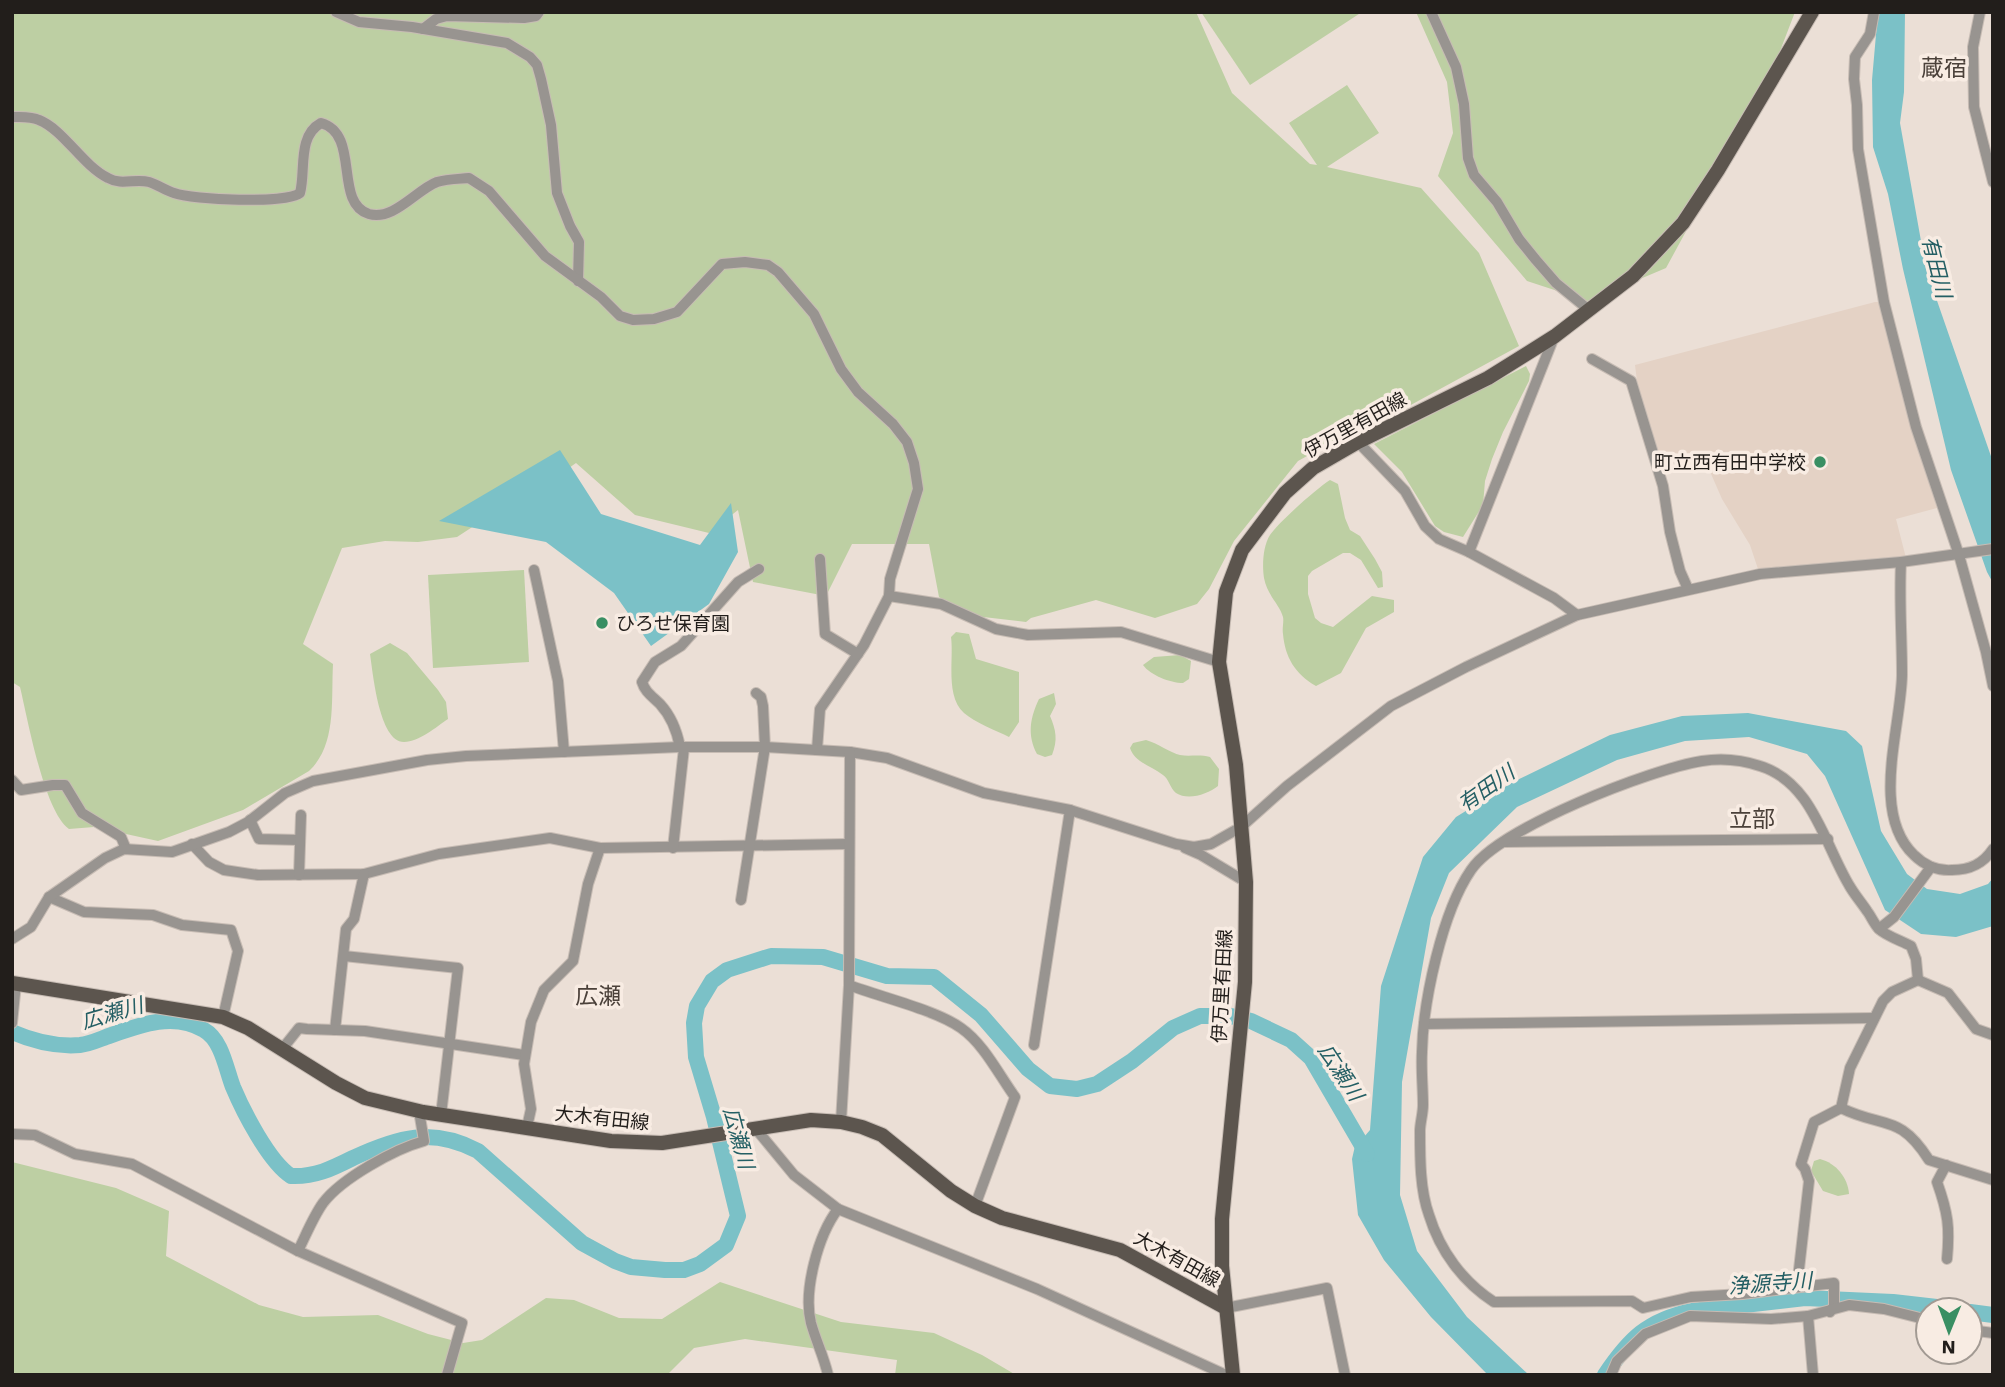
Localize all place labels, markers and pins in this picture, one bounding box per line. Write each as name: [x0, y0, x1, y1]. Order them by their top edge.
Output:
place label: 町立西有田中学校: [1654, 451, 1806, 474]
marker: 町立西有田中学校: [1812, 454, 1828, 470]
place label: ひろせ保育園: [616, 612, 730, 635]
marker: ひろせ保育園: [594, 615, 610, 631]

